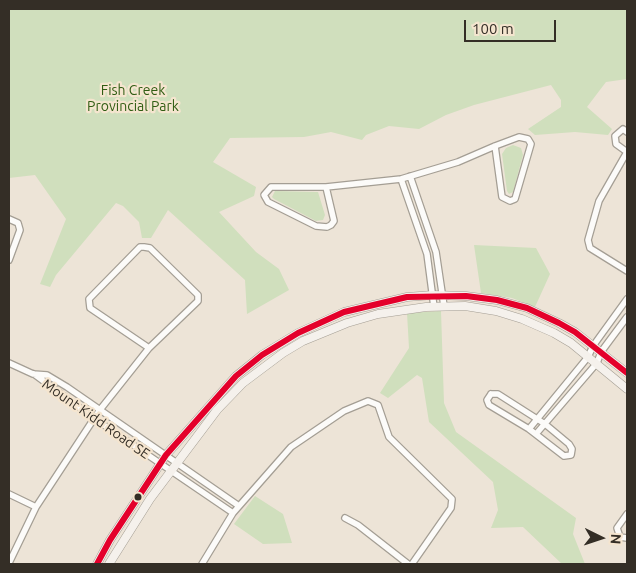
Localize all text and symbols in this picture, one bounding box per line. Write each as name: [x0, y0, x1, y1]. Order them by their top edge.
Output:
scale bar: [466, 10, 558, 42]
text: 100 m: [472, 20, 514, 37]
park label: Fish Creek Provincial Park: [87, 82, 179, 114]
street label: Mount Kidd Road SE: [39, 376, 153, 462]
unlabelled marker: [133, 492, 143, 502]
north arrow: [576, 513, 626, 563]
text: N: [608, 533, 624, 545]

